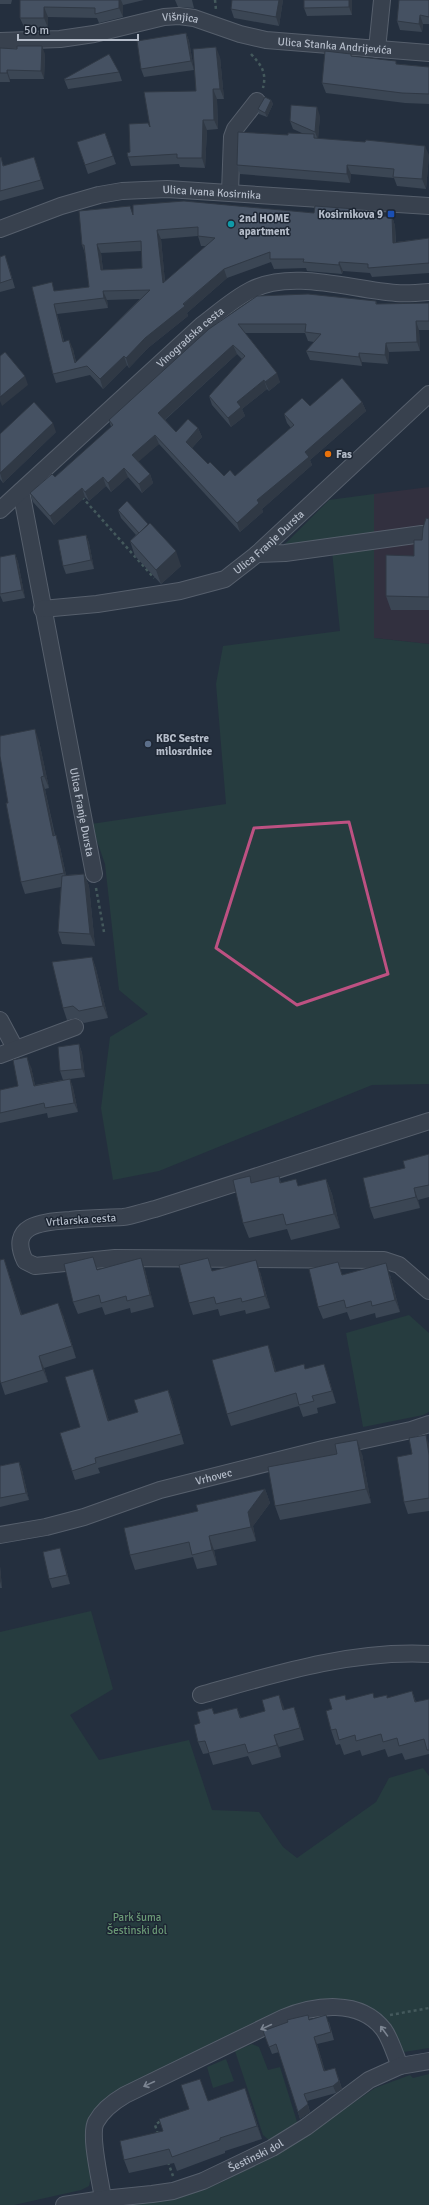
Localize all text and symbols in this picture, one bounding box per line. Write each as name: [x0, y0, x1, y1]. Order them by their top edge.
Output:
street label: Višnjica: [162, 9, 201, 26]
scale bar: [18, 16, 138, 42]
text: 50 m: [24, 23, 49, 38]
street label: Ulica Stanka Andrijevića: [277, 34, 393, 57]
street label: Ulica Ivana Kosirnika: [162, 182, 262, 202]
place label: Kosirnikova 9: [318, 208, 383, 221]
marker: Kosirnikova 9: [386, 209, 396, 219]
place label: 2nd HOME apartment: [239, 212, 290, 238]
marker: 2nd HOME apartment: [226, 219, 236, 229]
street label: Vinogradska cesta: [154, 304, 227, 370]
place label: Fas: [336, 448, 352, 461]
marker: Fas: [323, 449, 333, 459]
street label: Ulica Franje Dursta: [230, 507, 307, 577]
place label: KBC Sestre milosrdnice: [156, 732, 213, 758]
marker: KBC Sestre milosrdnice: [143, 739, 153, 749]
street label: Ulica Franje Dursta: [67, 767, 97, 858]
street label: Vrtlarska cesta: [46, 1211, 117, 1229]
street label: Vrhovec: [194, 1466, 233, 1487]
park label: Park šuma Šestinski dol: [107, 1911, 167, 1937]
one-way arrow: [260, 2024, 272, 2031]
one-way arrow: [380, 2026, 388, 2037]
one-way arrow: [143, 2081, 155, 2088]
street label: Šestinski dol: [225, 2136, 286, 2175]

